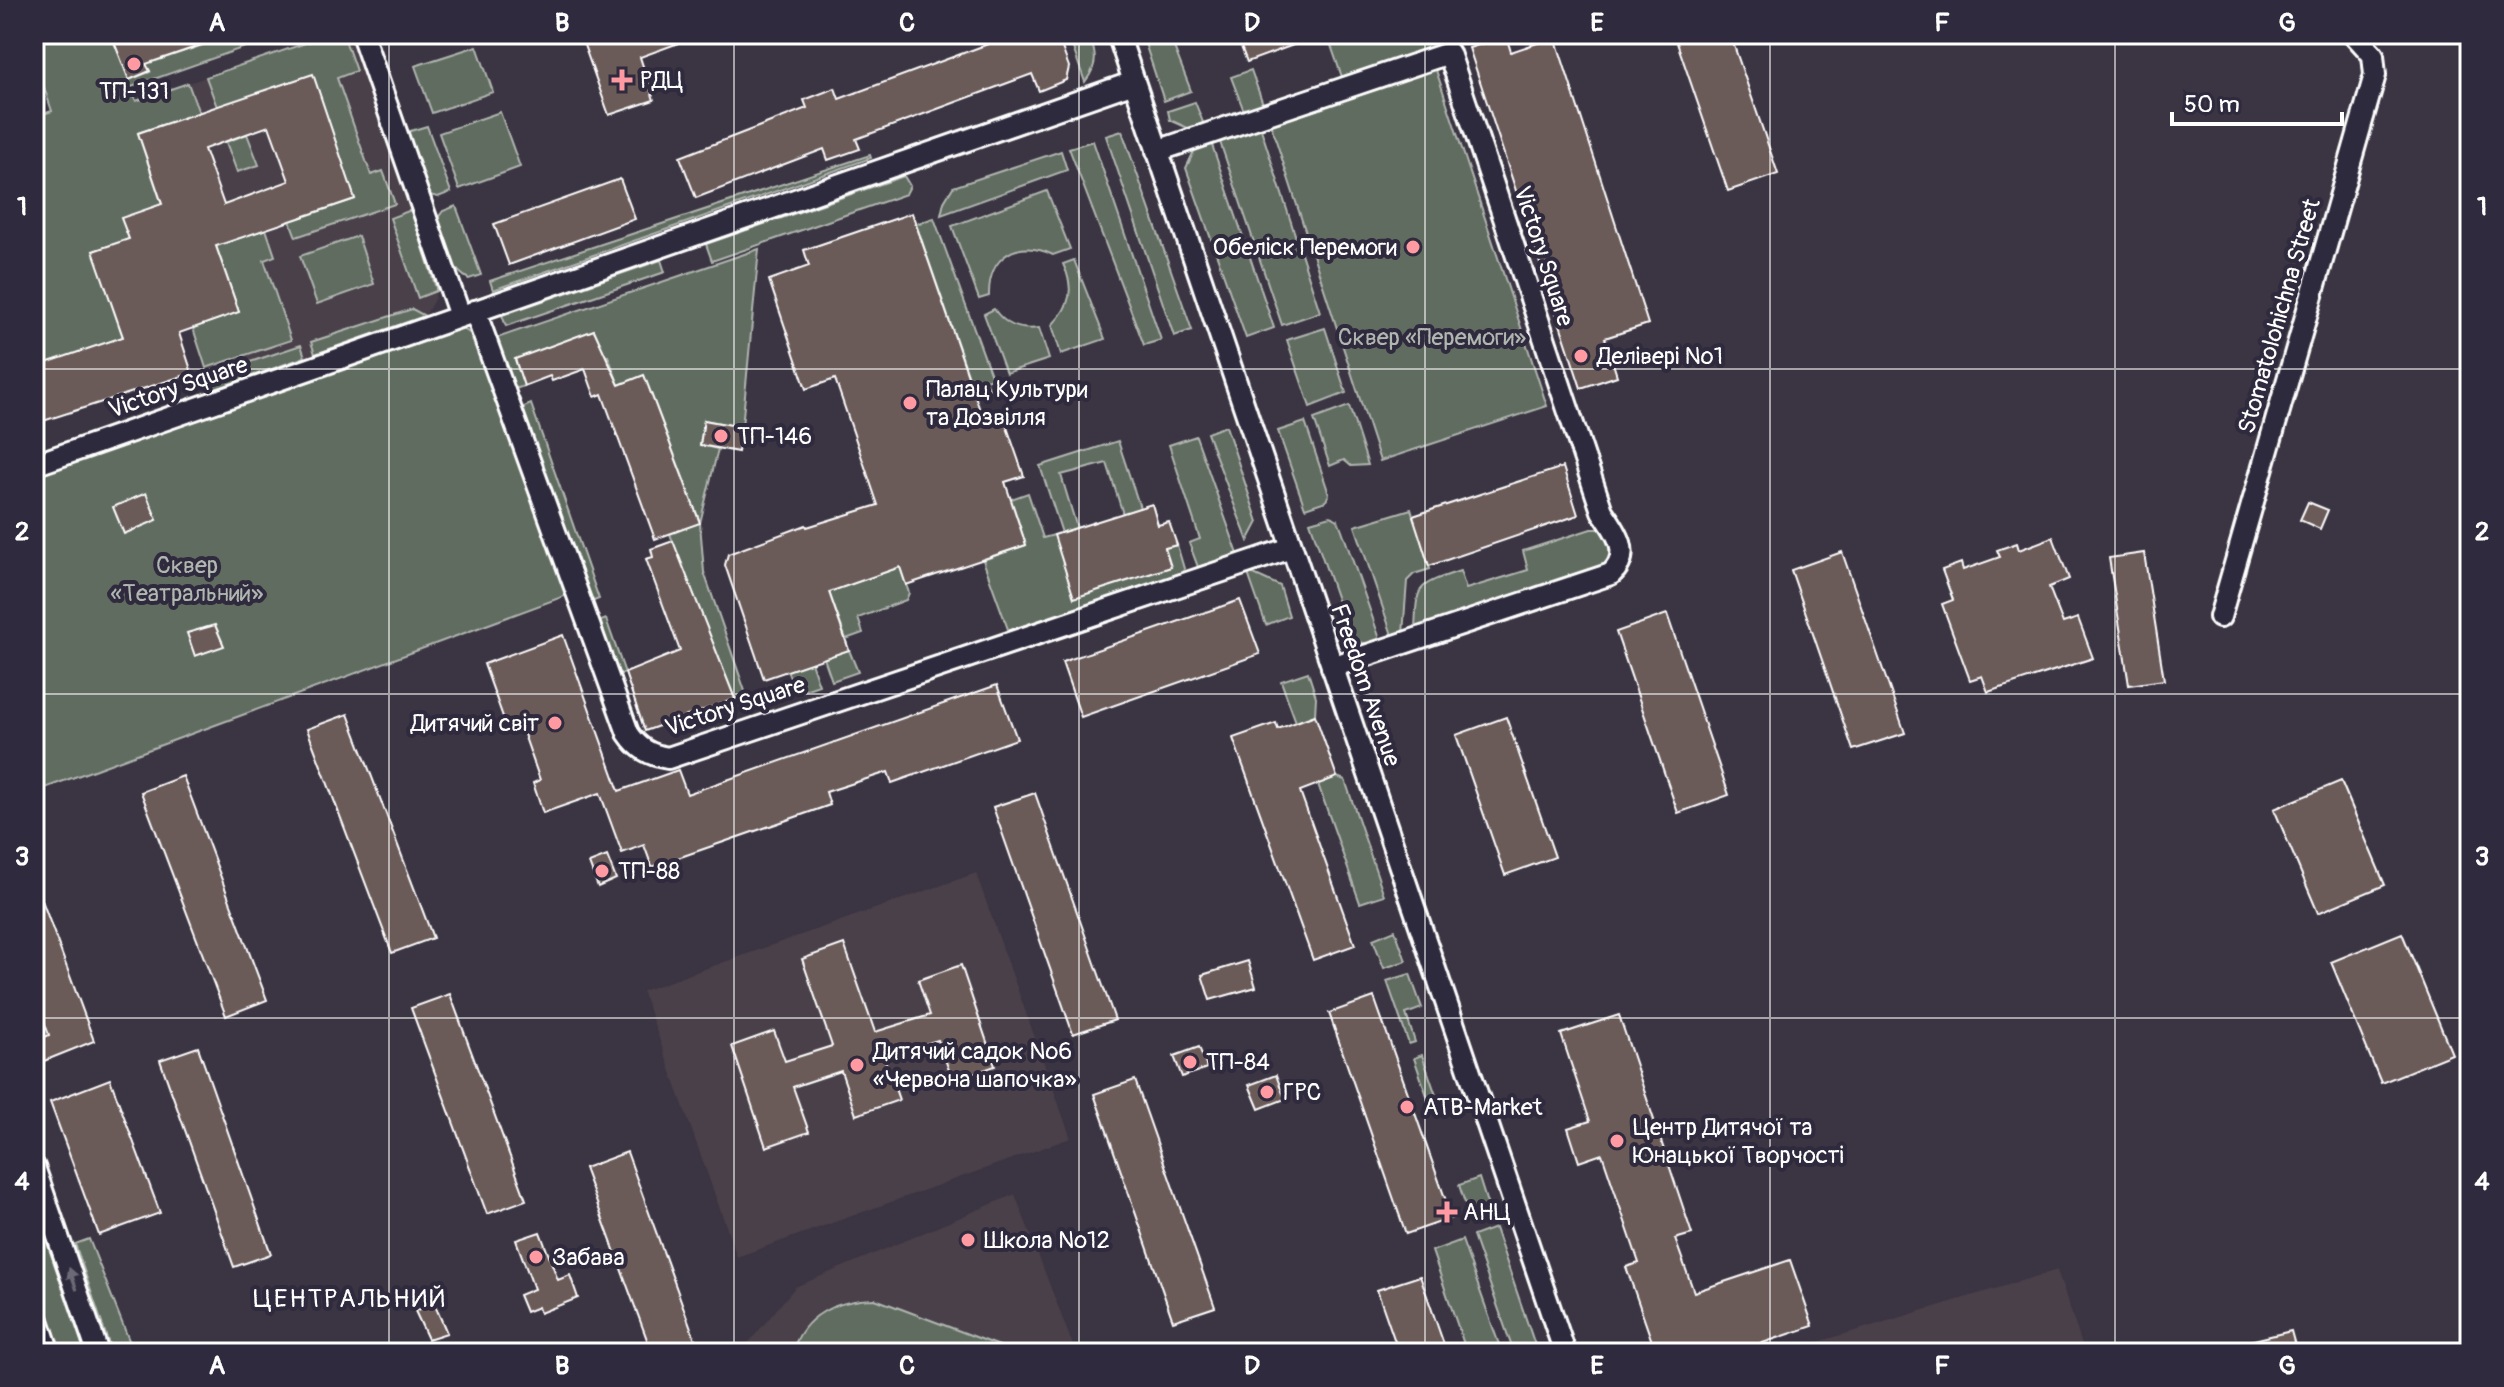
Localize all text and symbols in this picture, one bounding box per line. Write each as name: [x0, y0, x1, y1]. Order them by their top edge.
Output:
text: A: [209, 7, 226, 39]
text: B: [555, 7, 569, 39]
text: C: [899, 7, 915, 39]
text: D: [1244, 7, 1260, 39]
text: E: [1590, 7, 1604, 39]
text: F: [1934, 7, 1950, 39]
text: G: [2278, 7, 2296, 39]
marker: ТП-131: [125, 55, 143, 73]
place label: РДЦ: [640, 66, 683, 95]
marker: РДЦ: [611, 69, 633, 91]
scale bar: [2172, 76, 2342, 126]
place label: ТП-131: [99, 77, 169, 106]
text: 50 m: [2184, 90, 2240, 119]
street label: Victory Square: [1507, 182, 1580, 330]
text: 1: [17, 191, 27, 223]
text: 1: [2477, 191, 2487, 223]
street label: Stomatolohichna Street: [2232, 195, 2327, 437]
place label: Обеліск Перемоги: [1213, 233, 1397, 262]
marker: Обеліск Перемоги: [1404, 238, 1422, 256]
park label: Сквер «Перемоги»: [1338, 323, 1526, 352]
place label: Делівері №1: [1596, 342, 1723, 371]
marker: Делівері №1: [1572, 347, 1590, 365]
street label: Victory Square: [105, 350, 252, 425]
place label: Палац Культури та Дозвілля: [926, 375, 1088, 432]
marker: Палац Культури та Дозвілля: [901, 394, 919, 412]
place label: ТП-146: [737, 422, 812, 451]
marker: ТП-146: [712, 427, 730, 445]
text: 2: [15, 516, 29, 548]
text: 2: [2475, 516, 2489, 548]
park label: Сквер «Театральний»: [111, 551, 263, 608]
street label: Freedom Avenue: [1324, 600, 1407, 770]
street label: Victory Square: [661, 670, 809, 743]
place label: Дитячий світ: [410, 709, 539, 738]
marker: Дитячий світ: [546, 714, 564, 732]
text: 3: [15, 841, 29, 873]
text: 3: [2475, 841, 2489, 873]
place label: ТП-88: [618, 857, 680, 886]
marker: ТП-88: [593, 862, 611, 880]
place label: Дитячий садок №6 «Червона шапочка»: [872, 1037, 1077, 1094]
place label: ТП-84: [1206, 1048, 1270, 1077]
marker: ТП-84: [1181, 1053, 1199, 1071]
marker: Дитячий садок №6 «Червона шапочка»: [848, 1056, 866, 1074]
place label: ГРС: [1283, 1078, 1321, 1107]
marker: ГРС: [1258, 1083, 1276, 1101]
place label: ATB-Market: [1423, 1093, 1543, 1122]
marker: ATB-Market: [1398, 1098, 1416, 1116]
place label: Центр Дитячої та Юнацької Творчості: [1633, 1113, 1844, 1170]
marker: Центр Дитячої та Юнацької Творчості: [1608, 1132, 1626, 1150]
text: 4: [14, 1166, 30, 1198]
text: 4: [2474, 1166, 2490, 1198]
place label: АНЦ: [1463, 1198, 1511, 1227]
marker: АНЦ: [1438, 1203, 1456, 1221]
place label: Школа №12: [984, 1226, 1110, 1255]
marker: Школа №12: [959, 1231, 977, 1249]
place label: Забава: [552, 1243, 625, 1272]
marker: Забава: [527, 1248, 545, 1266]
one-way arrow: [66, 1267, 78, 1291]
district label: ЦЕНТРАЛЬНИЙ: [253, 1283, 447, 1315]
text: A: [209, 1350, 226, 1382]
text: B: [555, 1350, 569, 1382]
text: C: [899, 1350, 915, 1382]
text: D: [1244, 1350, 1260, 1382]
text: E: [1590, 1350, 1604, 1382]
text: F: [1934, 1350, 1950, 1382]
text: G: [2278, 1350, 2296, 1382]

